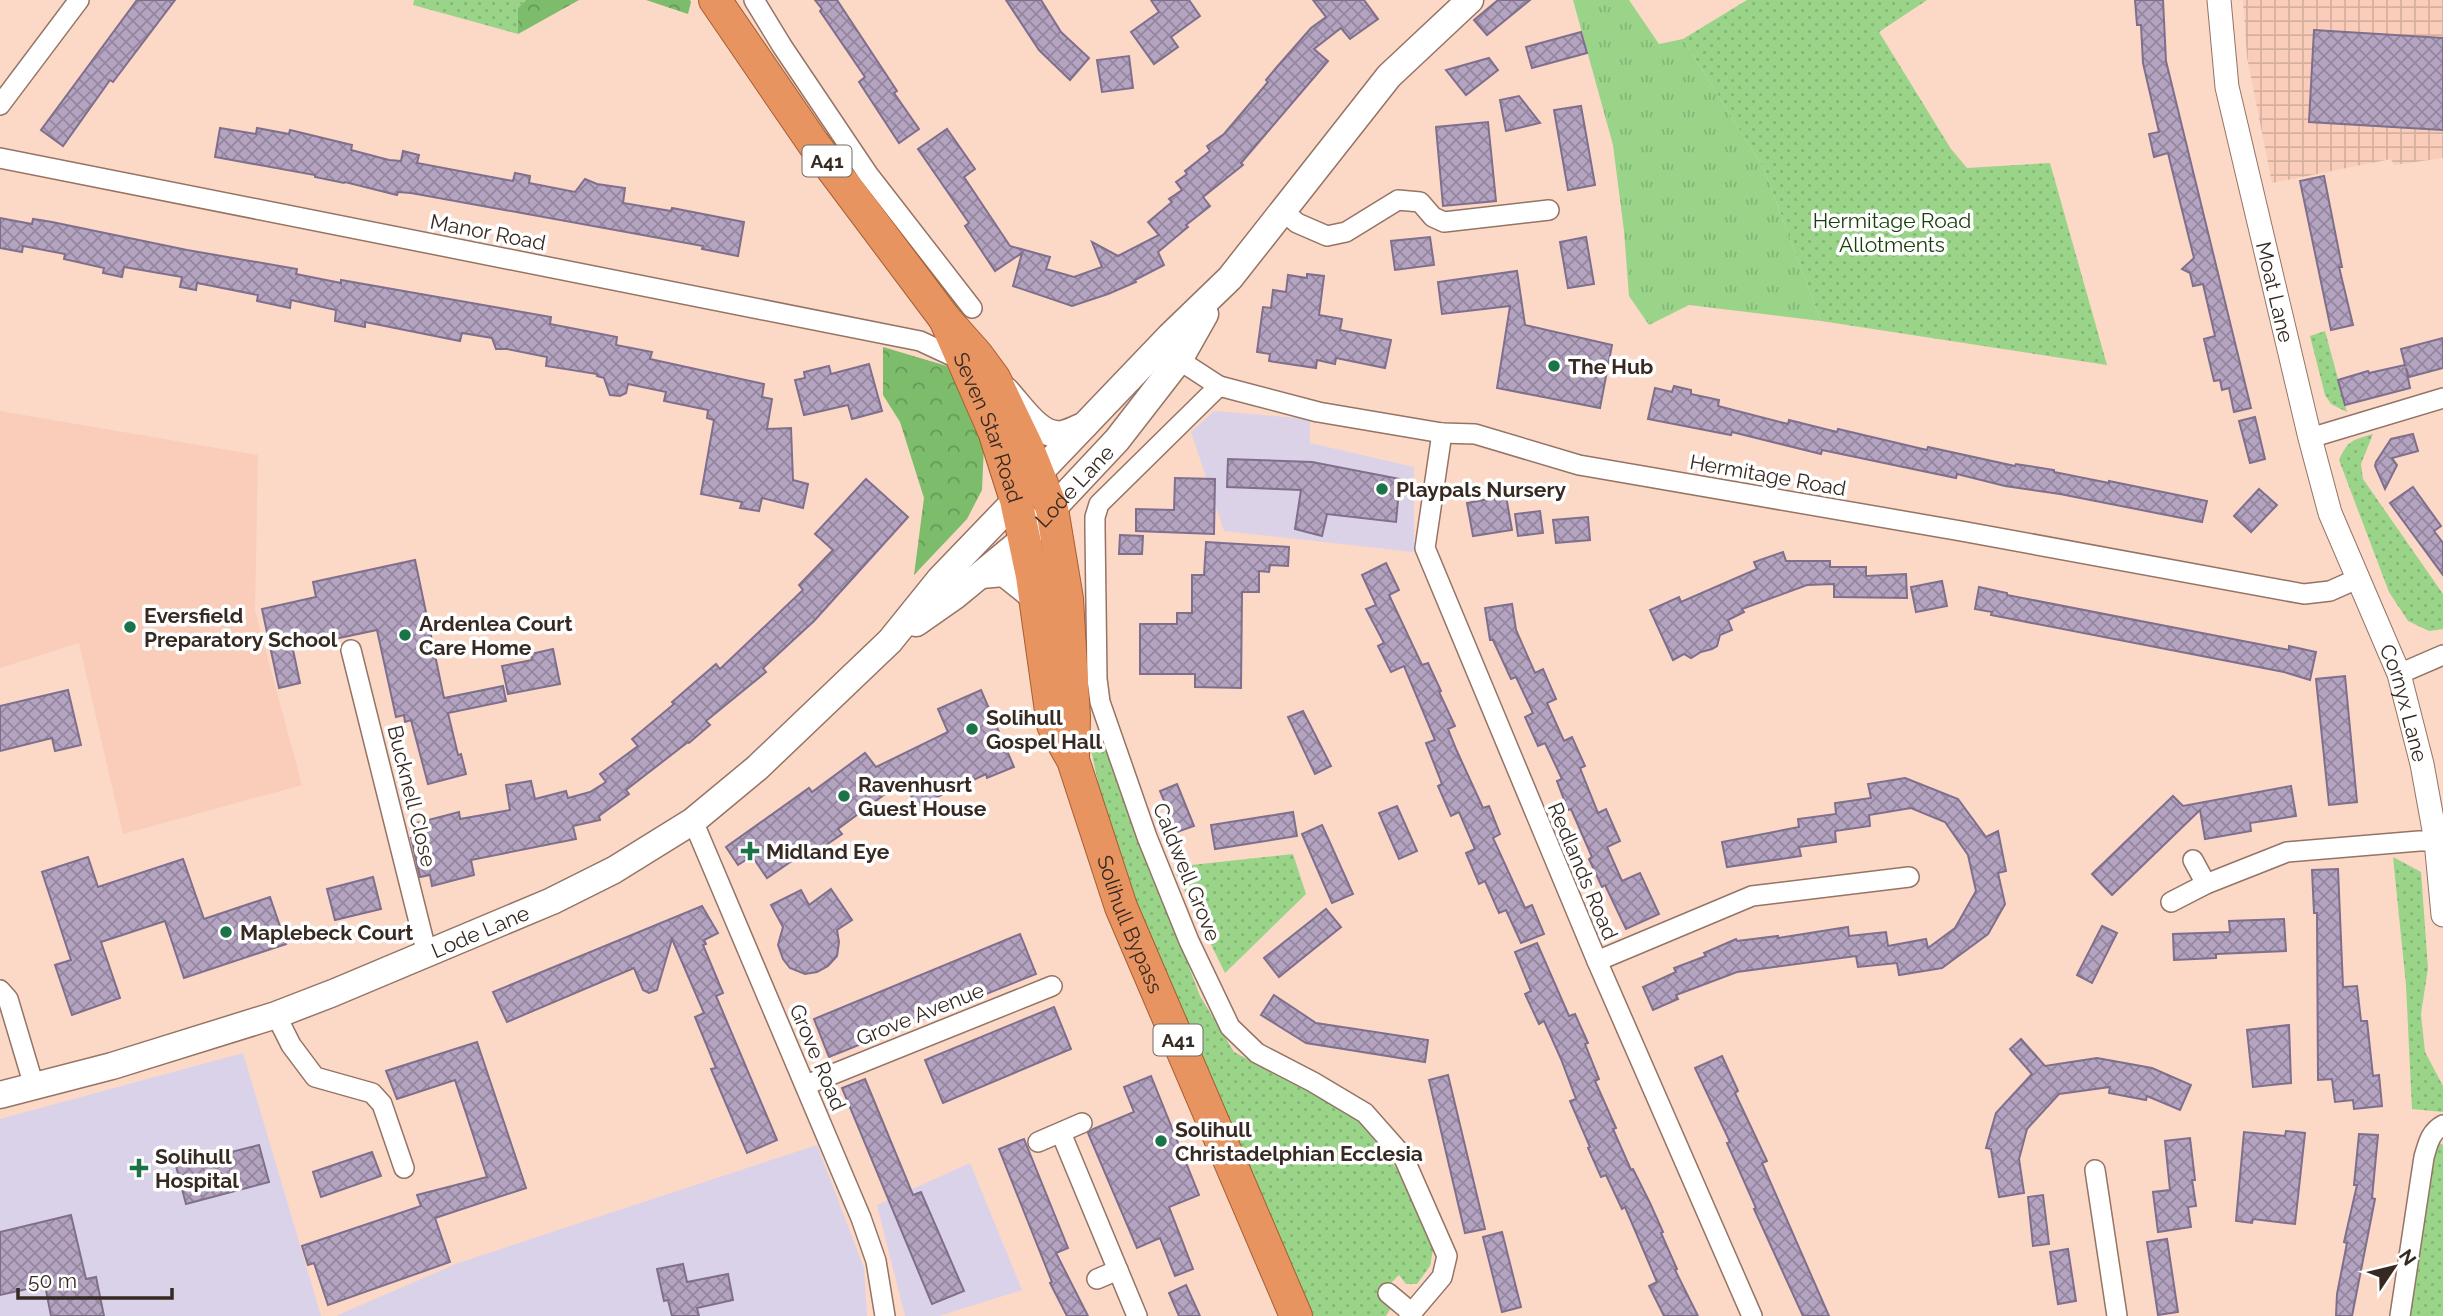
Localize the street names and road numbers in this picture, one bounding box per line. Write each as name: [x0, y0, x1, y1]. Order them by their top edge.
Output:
road number: A41: [802, 146, 852, 176]
street label: Manor Road: [428, 209, 548, 255]
street label: Moat Lane: [2251, 239, 2299, 345]
street label: Seven Star Road: [949, 348, 1029, 506]
street label: Lode Lane: [1030, 439, 1119, 532]
street label: Hermitage Road: [1688, 449, 1848, 501]
street label: Cornyx Lane: [2375, 640, 2433, 764]
street label: Bucknell Close: [382, 723, 442, 869]
street label: Redlands Road: [1543, 798, 1623, 944]
street label: Caldwell Grove: [1148, 799, 1226, 945]
street label: Solihull Bypass: [1092, 852, 1169, 997]
street label: Lode Lane: [427, 900, 533, 963]
street label: Grove Avenue: [852, 977, 988, 1051]
street label: Grove Road: [784, 1000, 852, 1114]
road number: A41: [1154, 1024, 1202, 1056]

